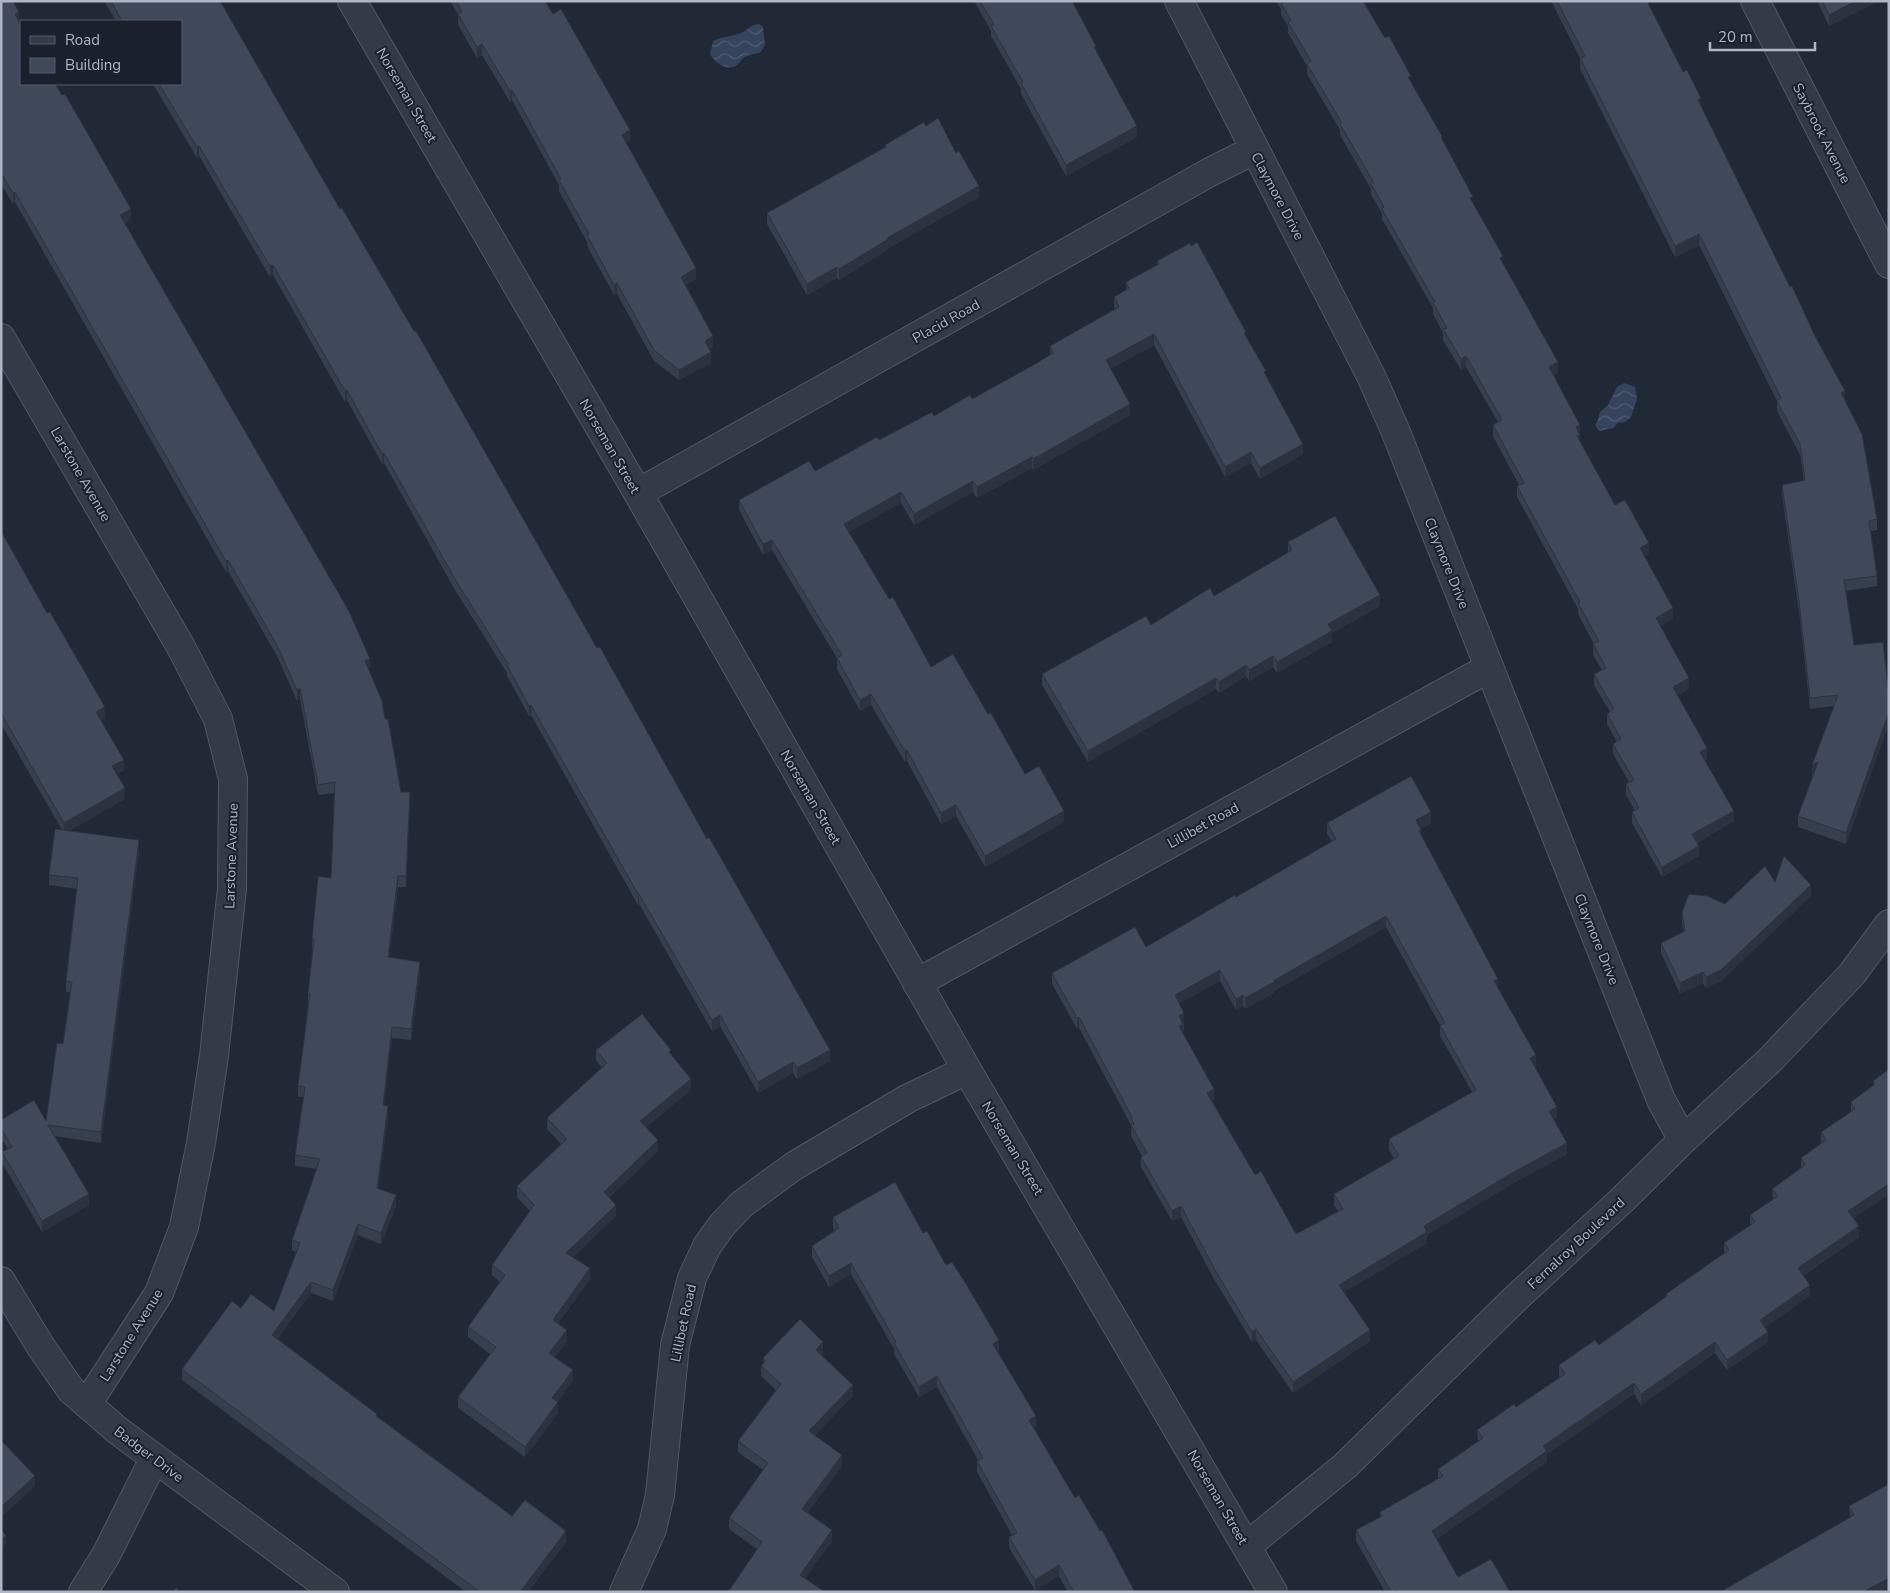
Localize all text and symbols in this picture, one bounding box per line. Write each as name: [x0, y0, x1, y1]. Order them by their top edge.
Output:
legend: [20, 20, 182, 85]
scale bar: [1710, 20, 1815, 52]
text: 20 m: [1718, 27, 1753, 47]
text: Road: [65, 30, 100, 50]
street label: Norseman Street: [372, 44, 441, 146]
text: Building: [65, 55, 121, 75]
street label: Saybrook Avenue: [1788, 80, 1855, 187]
street label: Claymore Drive: [1246, 149, 1309, 244]
street label: Placid Road: [909, 295, 983, 348]
street label: Norseman Street: [575, 395, 644, 497]
street label: Larstone Avenue: [46, 424, 115, 525]
street label: Claymore Drive: [1420, 515, 1474, 612]
street label: Norseman Street: [776, 746, 845, 848]
street label: Lillibet Road: [1164, 798, 1242, 853]
street label: Larstone Avenue: [220, 803, 243, 909]
street label: Claymore Drive: [1570, 891, 1624, 988]
street label: Norseman Street: [977, 1098, 1048, 1199]
street label: Fernalroy Boulevard: [1523, 1193, 1629, 1294]
street label: Lillibet Road: [666, 1282, 701, 1364]
street label: Larstone Avenue: [95, 1285, 168, 1385]
street label: Badger Drive: [110, 1422, 187, 1487]
street label: Norseman Street: [1183, 1446, 1252, 1548]

